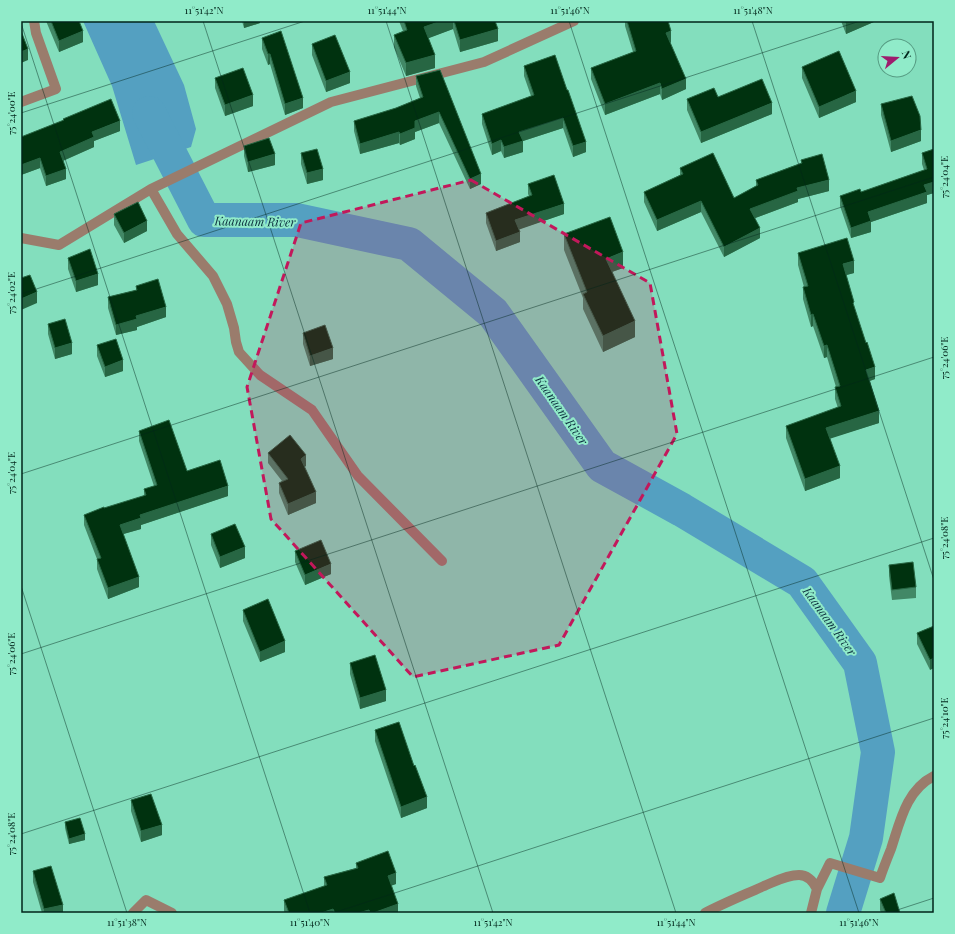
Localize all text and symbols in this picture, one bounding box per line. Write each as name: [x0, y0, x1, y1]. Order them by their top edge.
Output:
text: 11°51'42"N: [184, 3, 224, 17]
text: 11°51'44"N: [367, 3, 407, 17]
text: 11°51'46"N: [550, 3, 590, 17]
text: 11°51'48"N: [733, 3, 773, 17]
north arrow: [877, 38, 917, 78]
text: N: [899, 49, 915, 61]
text: 75°24'00"E: [4, 91, 18, 135]
text: 75°24'04"E: [937, 156, 951, 198]
water label: Kaanaam River: [213, 212, 296, 230]
text: 75°24'02"E: [4, 272, 18, 314]
text: 75°24'06"E: [937, 337, 951, 379]
water label: Kaanaam River: [532, 371, 592, 448]
text: 75°24'04"E: [4, 452, 18, 494]
text: 75°24'08"E: [937, 517, 951, 559]
water label: Kaanaam River: [799, 583, 861, 659]
text: 75°24'06"E: [4, 633, 18, 675]
text: 75°24'10"E: [937, 697, 951, 739]
text: 75°24'08"E: [4, 813, 18, 855]
text: 11°51'38"N: [107, 915, 147, 929]
text: 11°51'40"N: [290, 915, 330, 929]
text: 11°51'42"N: [473, 915, 513, 929]
text: 11°51'44"N: [656, 915, 696, 929]
text: 11°51'46"N: [839, 915, 879, 929]

